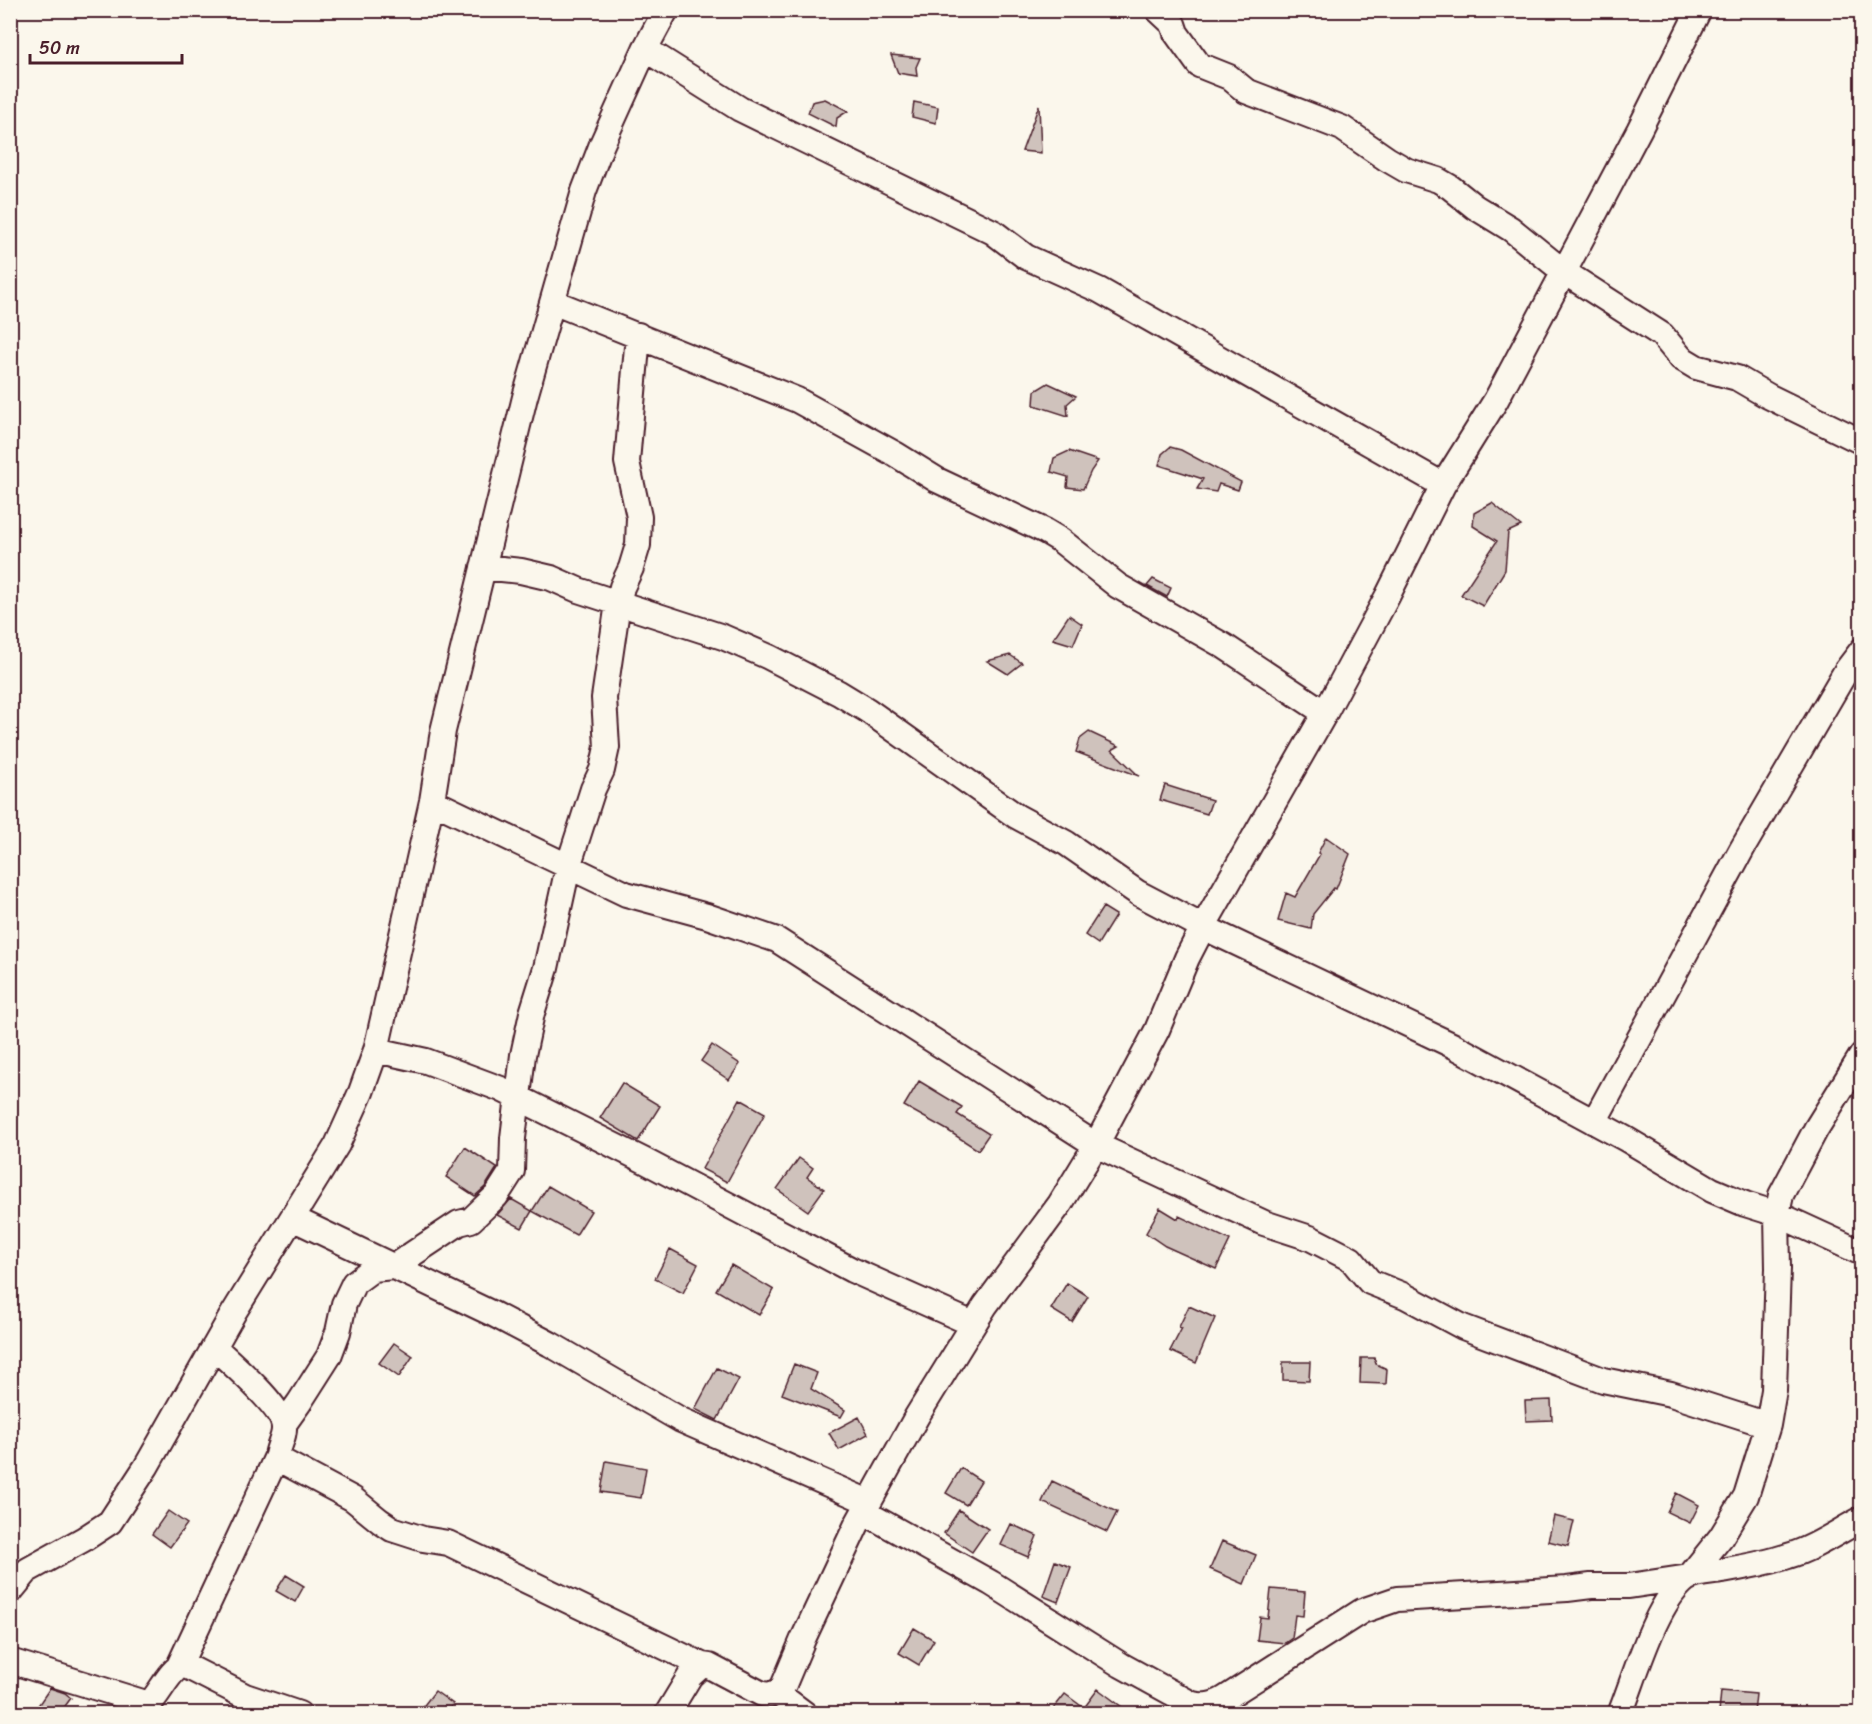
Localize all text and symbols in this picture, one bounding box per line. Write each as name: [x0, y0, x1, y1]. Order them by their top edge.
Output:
scale bar: [30, 27, 182, 65]
text: 50 m: [39, 32, 80, 64]

